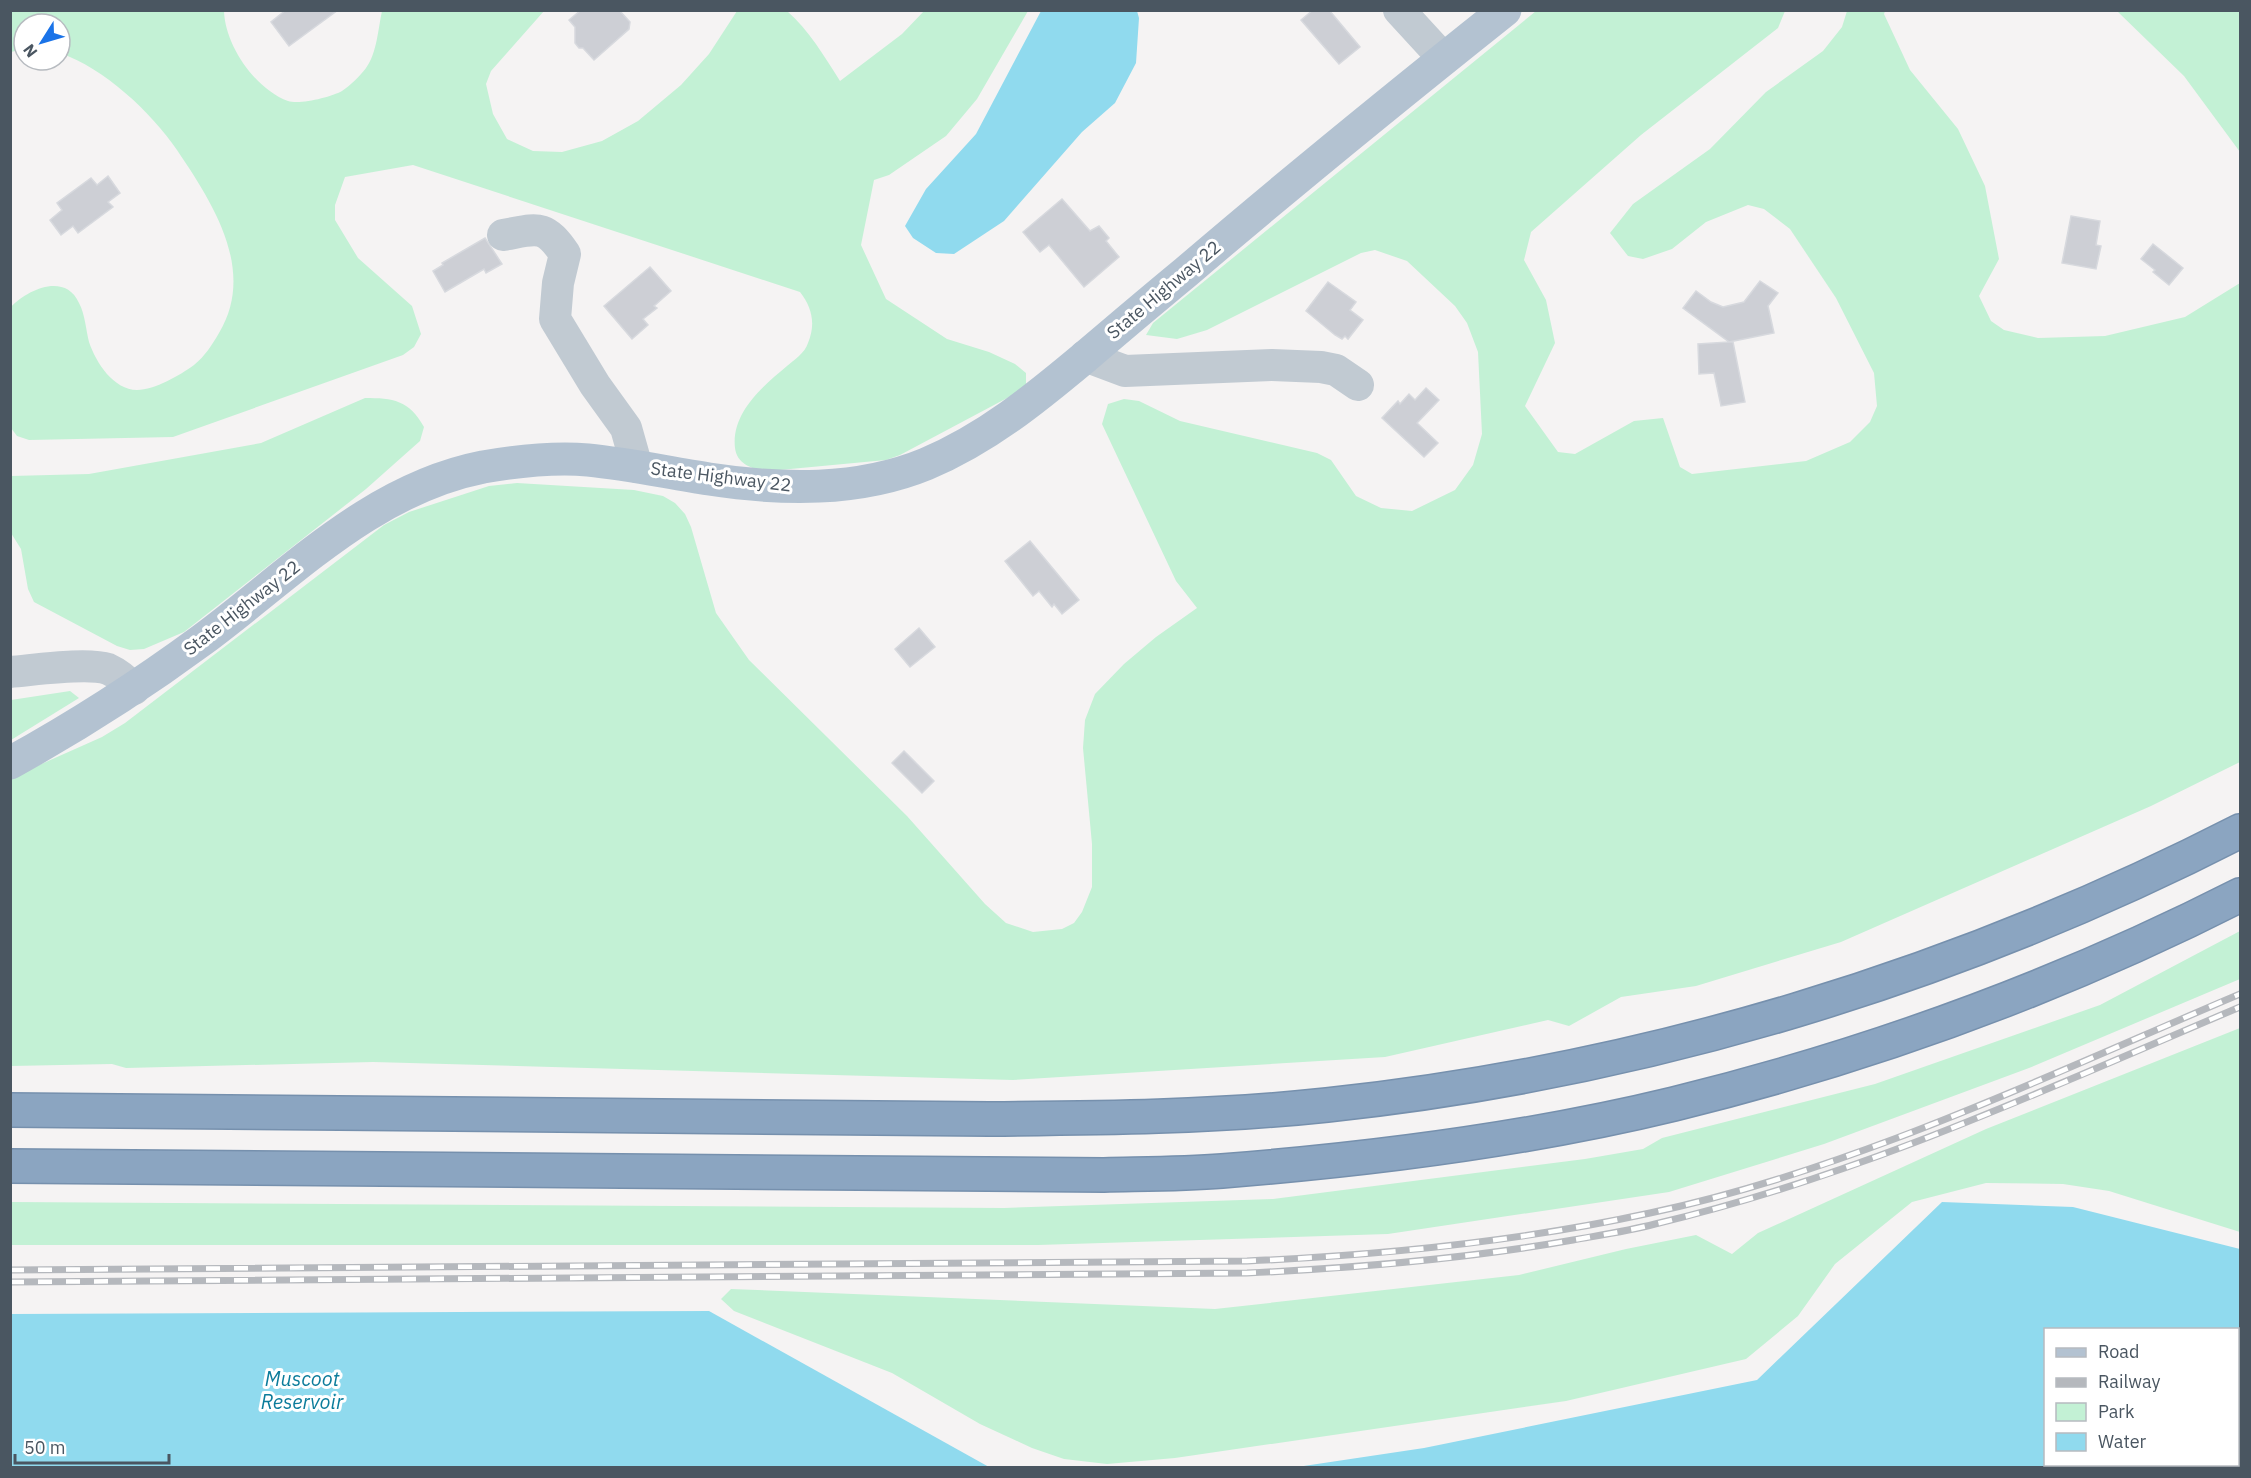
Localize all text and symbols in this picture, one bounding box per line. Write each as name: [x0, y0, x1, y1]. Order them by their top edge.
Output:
north arrow: [12, 12, 72, 72]
text: N: [19, 40, 41, 62]
street label: State Highway 22: [1102, 235, 1225, 344]
street label: State Highway 22: [649, 456, 793, 497]
street label: State Highway 22: [179, 555, 305, 660]
legend: [2044, 1328, 2239, 1466]
text: Road: [2098, 1340, 2139, 1363]
water label: Muscoot Reservoir: [261, 1365, 344, 1415]
text: Railway: [2098, 1370, 2160, 1393]
text: Park: [2098, 1400, 2135, 1423]
scale bar: [15, 1427, 170, 1465]
text: Water: [2098, 1430, 2147, 1453]
text: 50 m: [24, 1436, 66, 1459]

